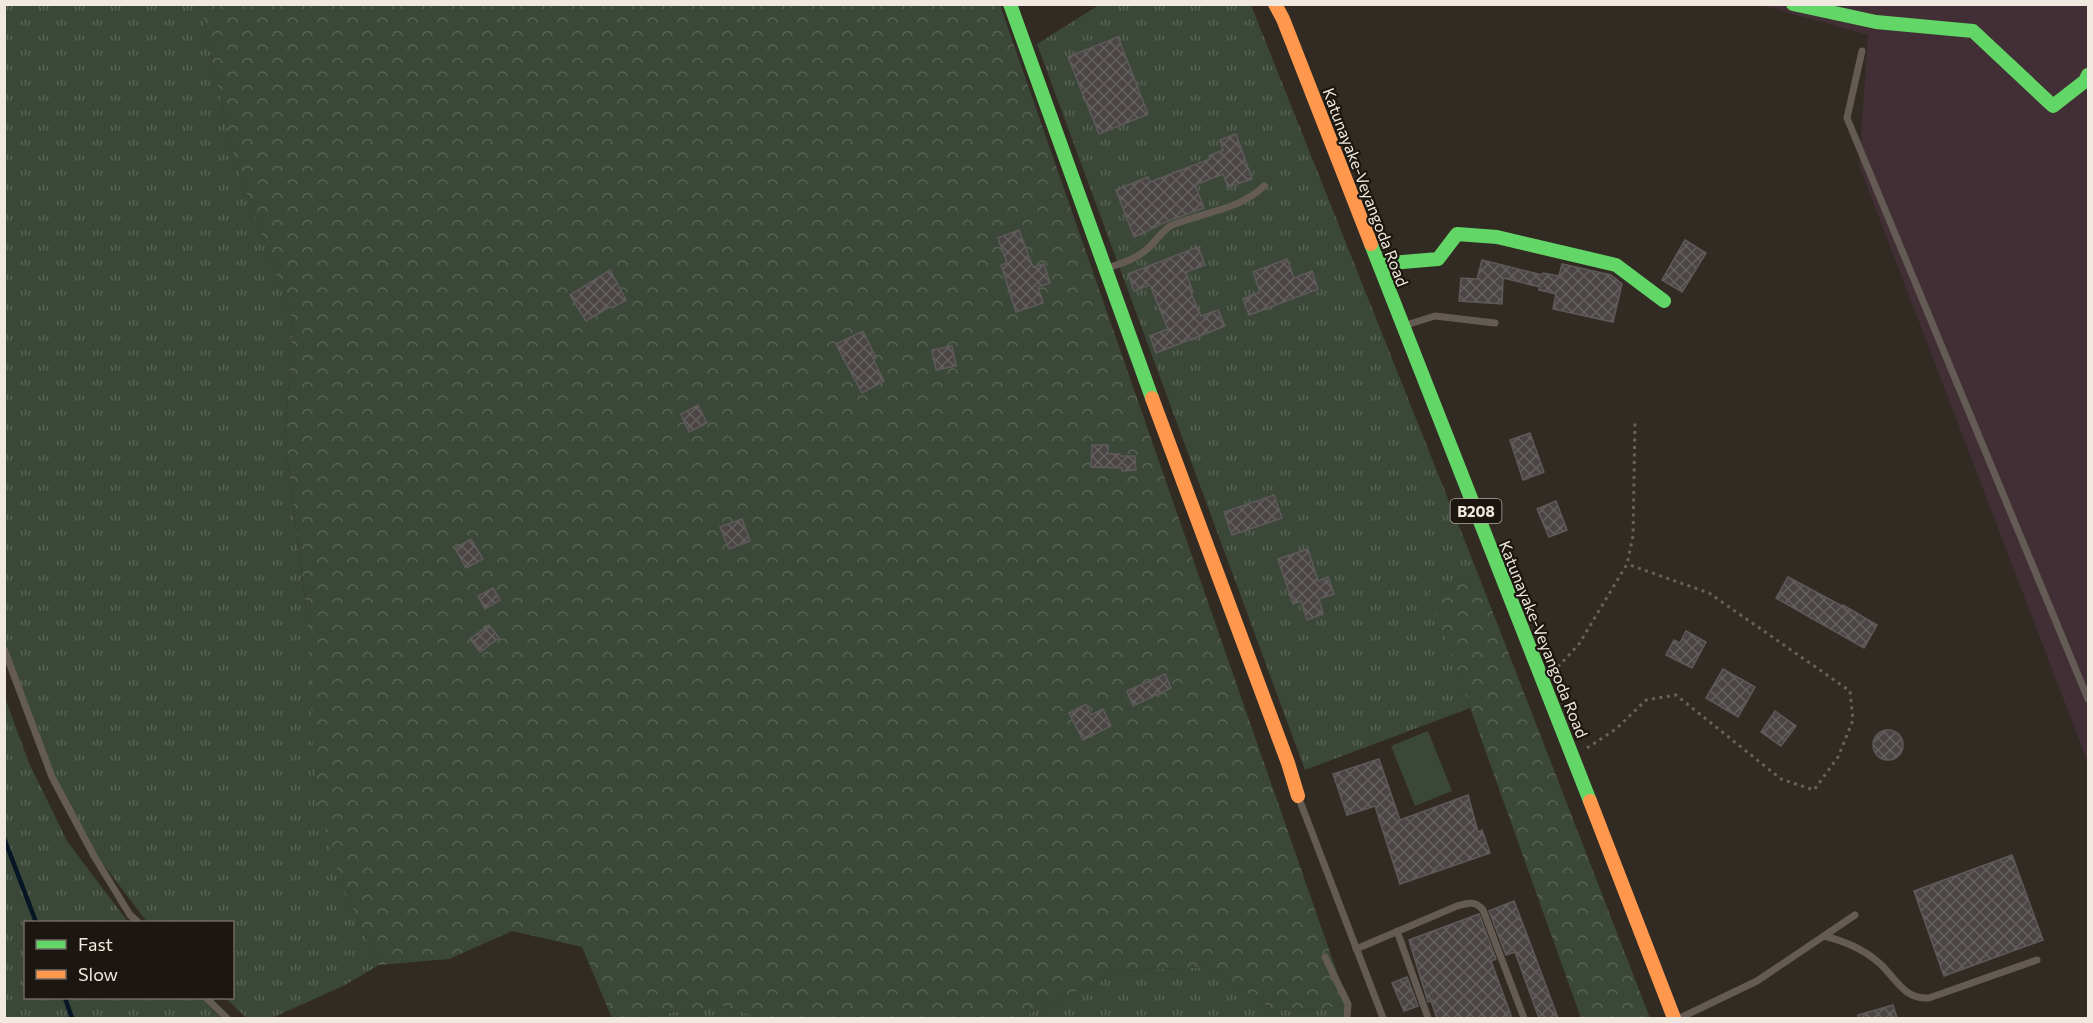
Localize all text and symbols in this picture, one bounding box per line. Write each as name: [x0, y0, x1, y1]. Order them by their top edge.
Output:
street label: Katunayake-Veyangoda Road: [1319, 85, 1413, 289]
road number: B208: [1450, 499, 1502, 523]
street label: Katunayake-Veyangoda Road: [1496, 538, 1592, 740]
legend: [24, 921, 234, 999]
text: Fast: [78, 933, 113, 955]
text: Slow: [78, 963, 118, 985]

